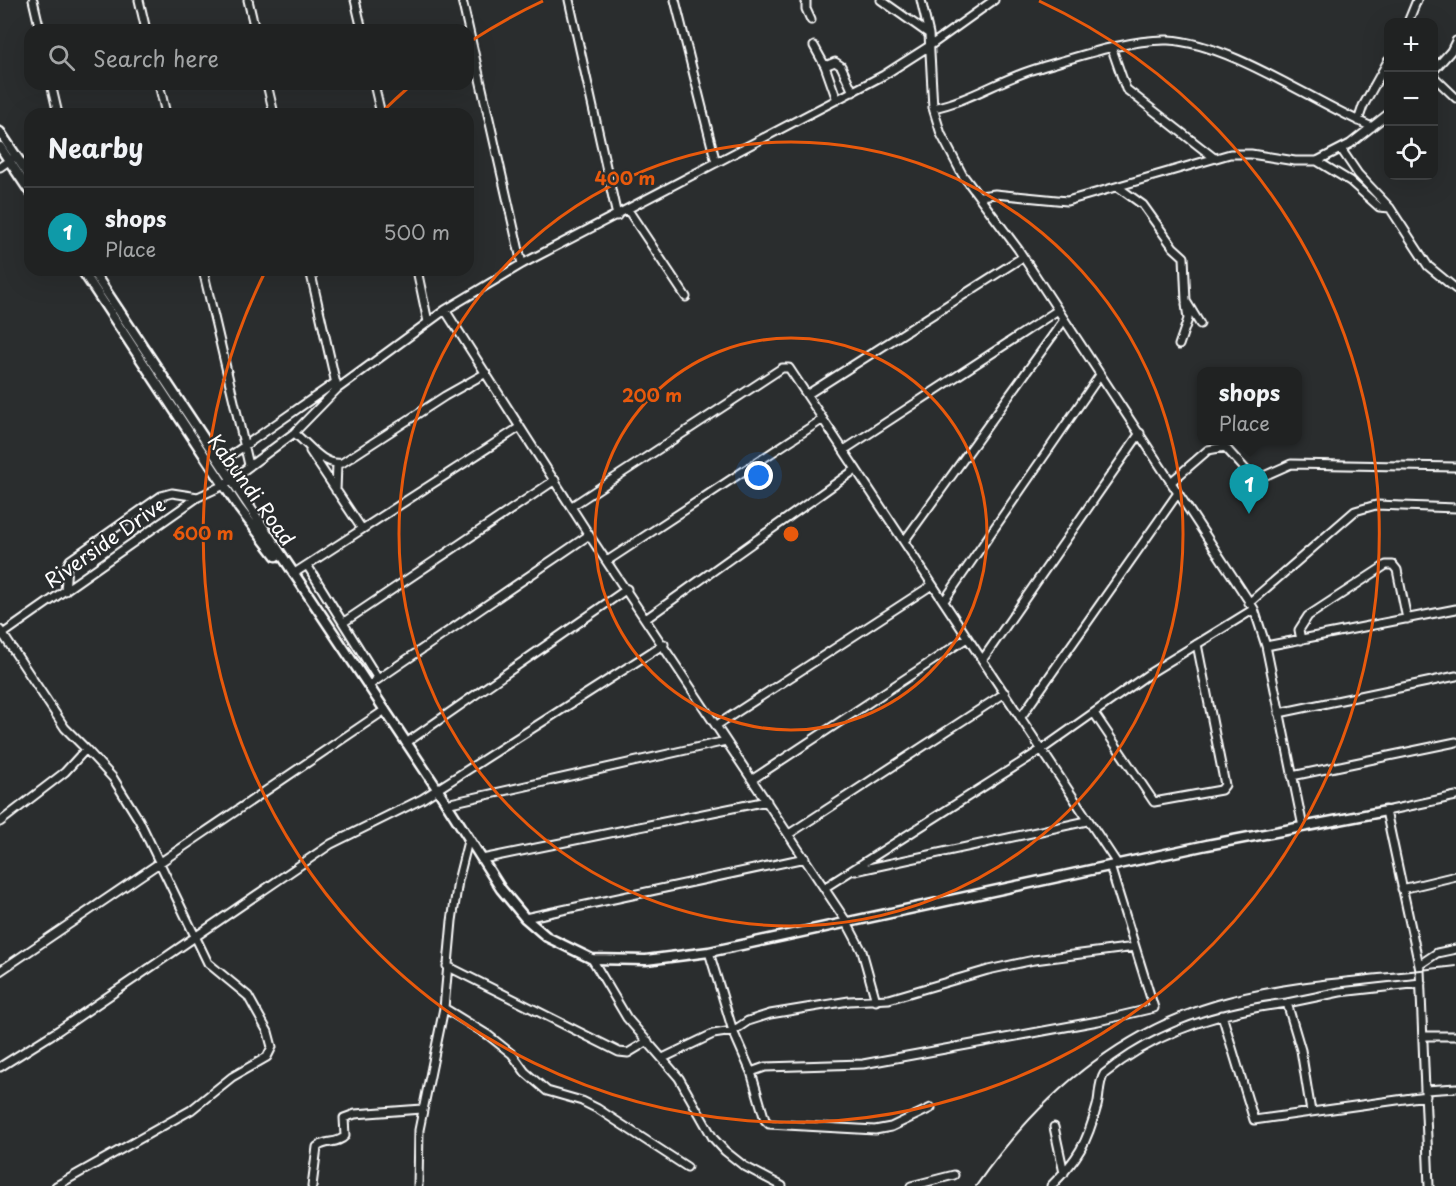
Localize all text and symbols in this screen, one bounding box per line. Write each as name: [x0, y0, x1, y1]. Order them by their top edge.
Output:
map controls: [1384, 18, 1438, 180]
button: +: [1384, 18, 1438, 72]
search box: [24, 24, 474, 90]
icon: search: [45, 41, 78, 74]
text: Search here: [93, 41, 219, 74]
button: −: [1384, 72, 1438, 126]
button: locate: [1384, 126, 1438, 180]
text: Nearby: [48, 128, 143, 167]
text: 400 m: [595, 164, 655, 191]
text: shops: [105, 201, 167, 234]
text: 1: [63, 217, 72, 247]
text: 500 m: [383, 217, 450, 247]
text: Place: [105, 234, 156, 264]
popup: [1197, 367, 1302, 445]
text: shops: [1219, 375, 1280, 408]
text: 200 m: [622, 381, 682, 408]
text: Place: [1219, 408, 1270, 438]
street label: Kabundi Road: [201, 427, 303, 552]
your location: [744, 461, 773, 490]
pin: 1: [1230, 464, 1268, 514]
street label: Riverside Drive: [38, 489, 171, 595]
text: 600 m: [172, 519, 234, 546]
centre of rings: [781, 524, 801, 544]

